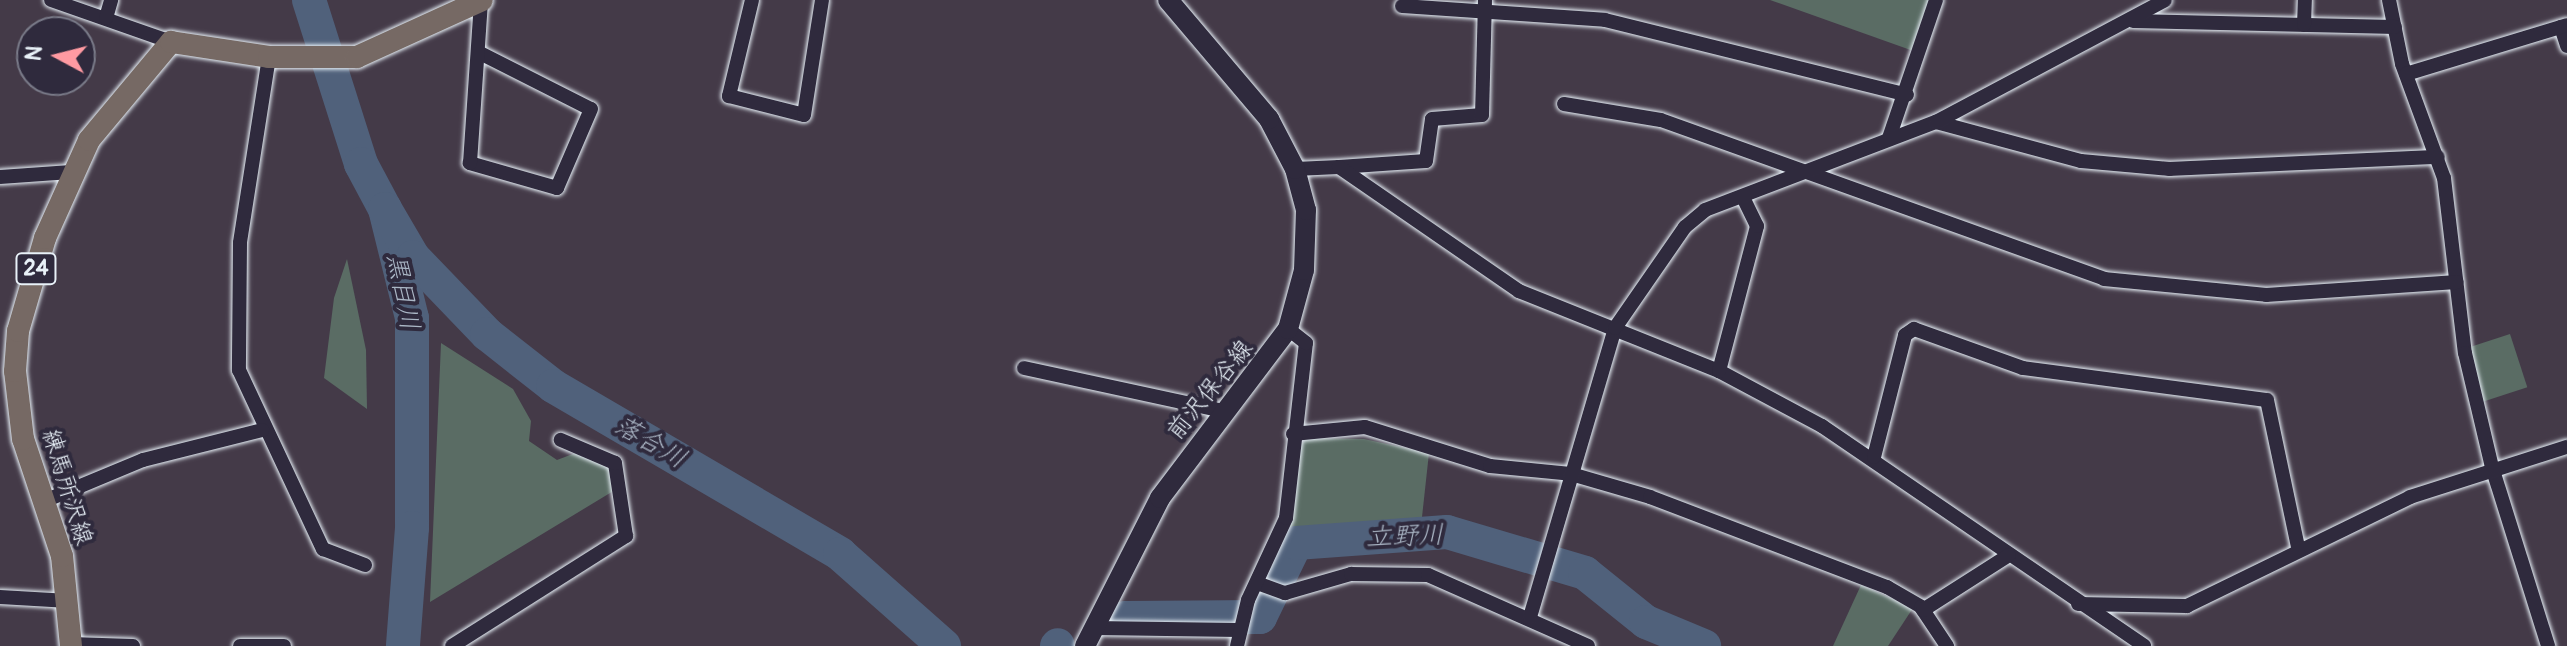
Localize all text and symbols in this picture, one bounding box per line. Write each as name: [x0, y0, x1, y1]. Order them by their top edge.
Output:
north arrow: [16, 16, 96, 96]
text: N: [19, 44, 49, 62]
road number: 24: [14, 251, 58, 287]
water label: 黒目川: [379, 251, 425, 333]
street label: 前沢保谷線: [1161, 334, 1259, 446]
water label: 落合川: [608, 410, 692, 476]
street label: 練馬所沢線: [36, 425, 98, 549]
water label: 立野川: [1365, 520, 1445, 554]

